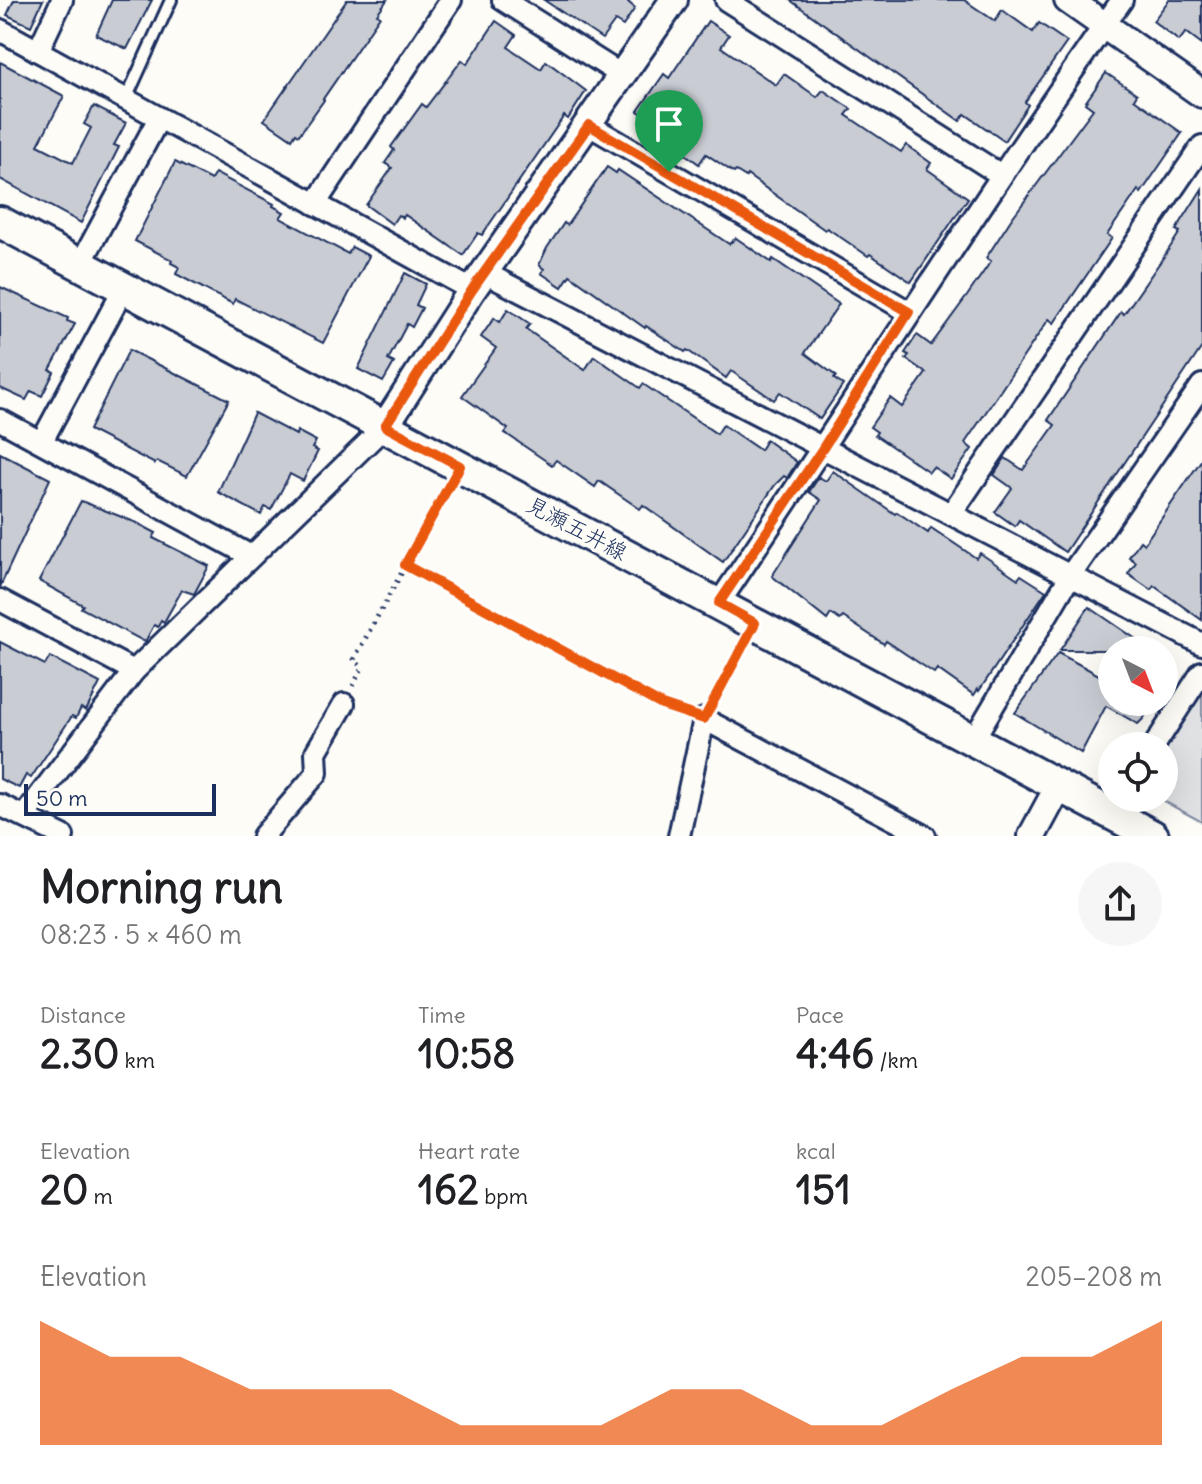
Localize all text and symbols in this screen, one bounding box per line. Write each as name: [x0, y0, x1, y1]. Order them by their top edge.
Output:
pin: [635, 90, 703, 172]
icon: arrive: [647, 102, 691, 146]
street label: 見瀬五井線: [522, 490, 632, 566]
north arrow: [1098, 636, 1178, 716]
map controls: [1098, 636, 1178, 812]
button: locate: [1098, 732, 1178, 812]
scale bar: [24, 780, 216, 816]
text: 50 m: [36, 784, 88, 812]
text: Morning run: [40, 860, 283, 915]
button: share: [1078, 862, 1162, 946]
text: 08:23 · 5 × 460 m: [40, 918, 242, 951]
text: Distance: [40, 1001, 126, 1029]
text: Time: [418, 1001, 466, 1029]
text: Pace: [796, 1001, 844, 1029]
text: 2.30: [40, 1029, 119, 1079]
text: 10:58: [418, 1029, 515, 1079]
text: 4:46: [796, 1029, 874, 1079]
text: km: [119, 1046, 155, 1074]
text: /km: [874, 1046, 918, 1074]
text: Elevation: [40, 1137, 130, 1165]
text: Heart rate: [418, 1137, 520, 1165]
text: kcal: [796, 1137, 836, 1165]
text: 20: [40, 1165, 88, 1215]
text: 162: [418, 1165, 479, 1215]
text: 151: [796, 1165, 851, 1215]
text: m: [88, 1182, 113, 1210]
text: bpm: [479, 1182, 528, 1210]
text: Elevation: [40, 1260, 147, 1293]
text: 205–208 m: [1026, 1260, 1162, 1293]

